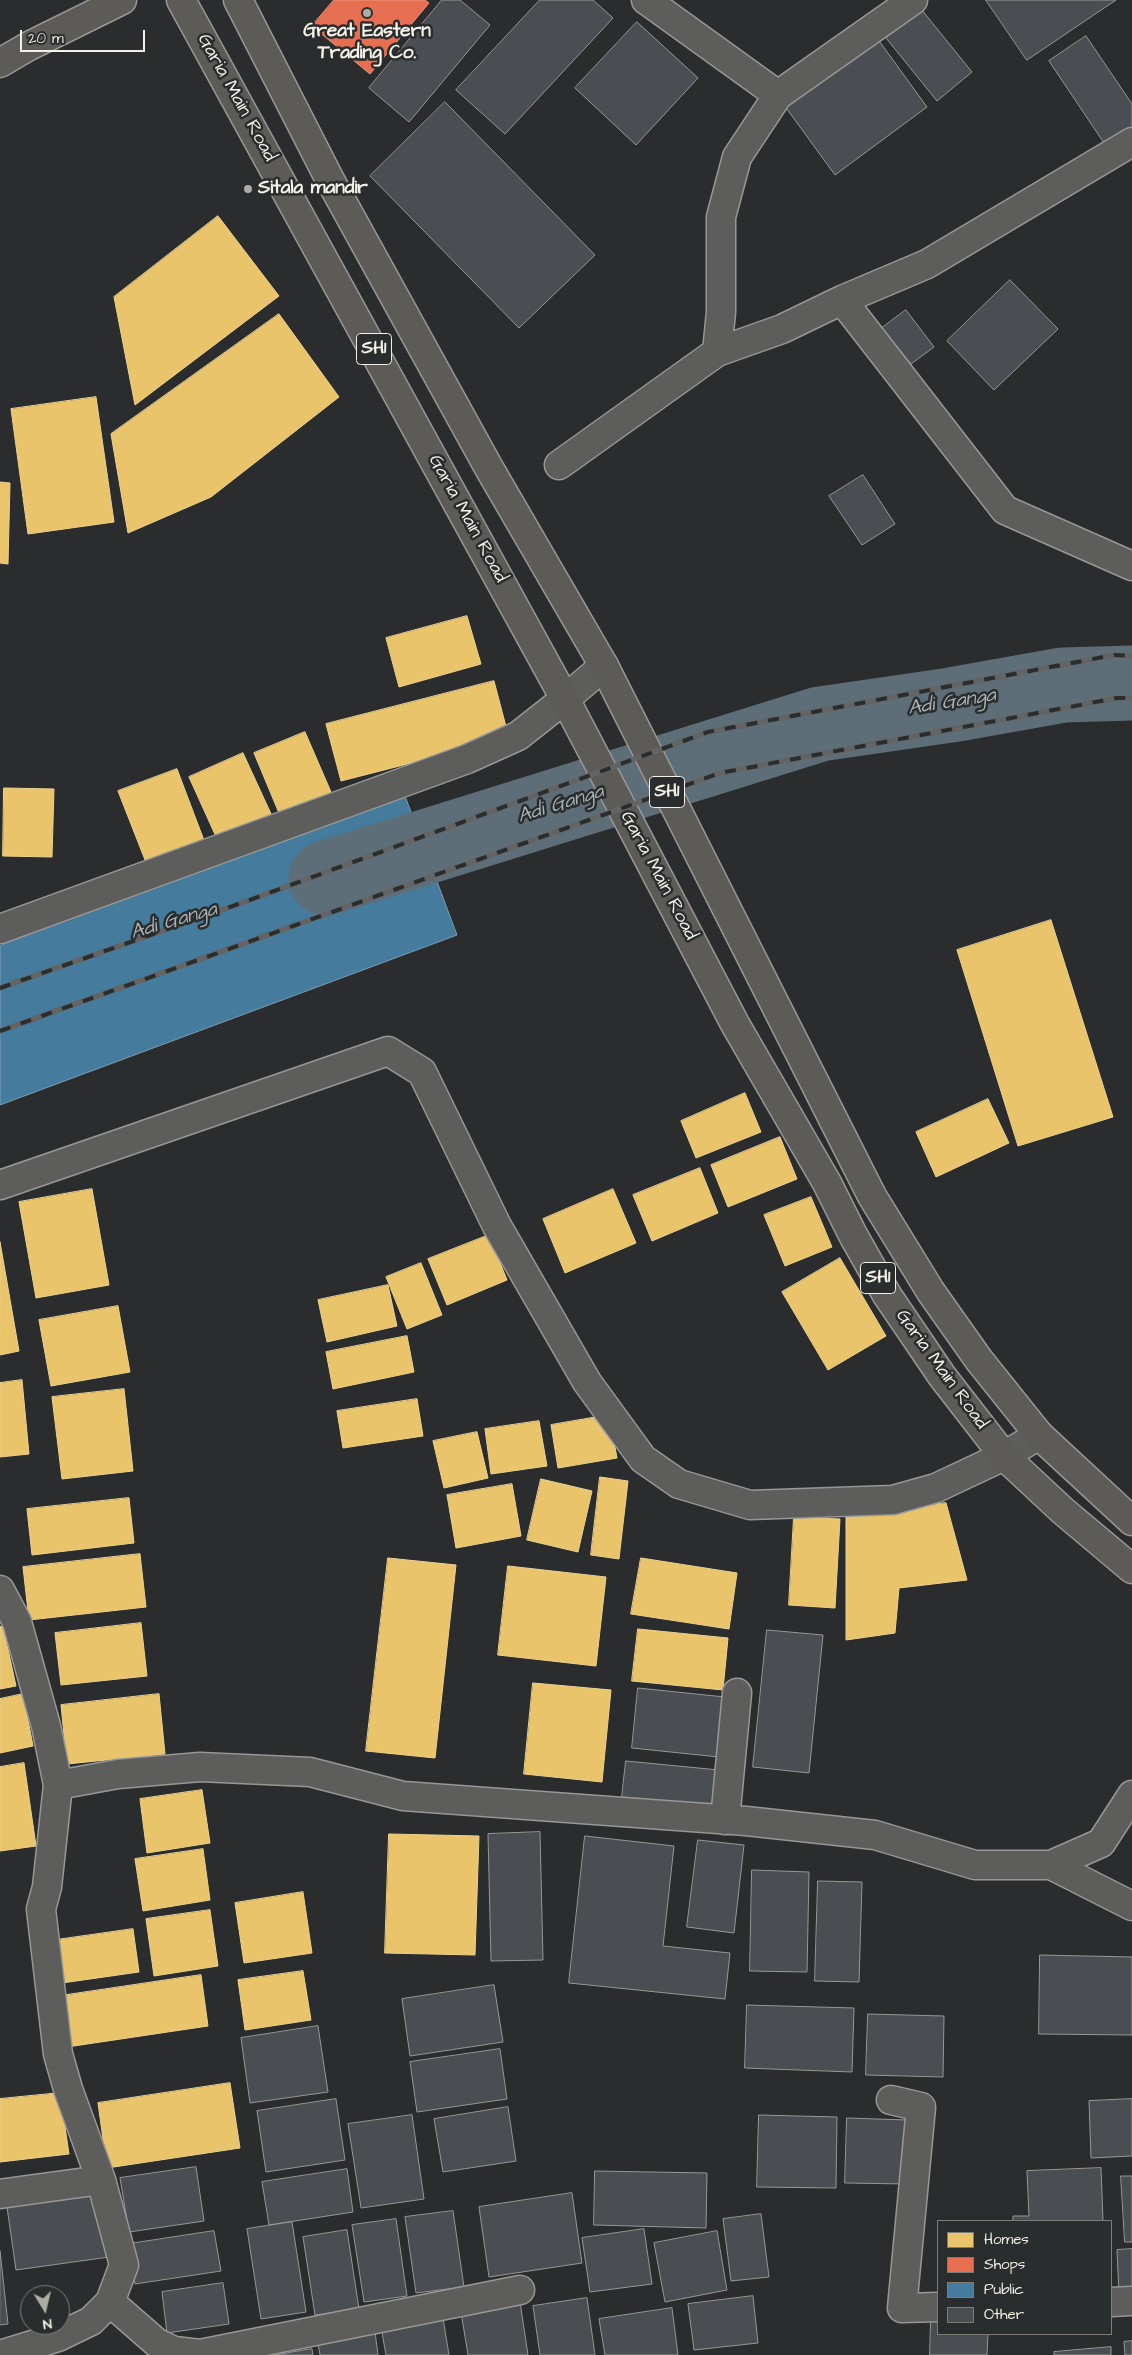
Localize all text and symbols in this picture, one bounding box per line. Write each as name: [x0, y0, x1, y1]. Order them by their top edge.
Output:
marker: Great Eastern Trading Co.: [361, 7, 373, 19]
scale bar: [22, 20, 148, 52]
place label: Great Eastern Trading Co.: [303, 21, 431, 65]
text: 20 m: [28, 28, 64, 49]
street label: Garia Main Road: [191, 30, 281, 166]
place label: Sitala mandir: [258, 178, 368, 200]
marker: Sitala mandir: [242, 183, 254, 195]
road number: SH1: [356, 334, 392, 364]
street label: Garia Main Road: [422, 451, 512, 587]
water label: Adi Ganga: [906, 684, 998, 722]
road number: SH1: [650, 776, 684, 808]
water label: Adi Ganga: [515, 781, 607, 829]
street label: Garia Main Road: [614, 808, 702, 944]
water label: Adi Ganga: [128, 898, 220, 946]
road number: SH1: [860, 1262, 896, 1294]
street label: Garia Main Road: [890, 1306, 992, 1434]
legend: [937, 2220, 1112, 2335]
text: Homes: [984, 2229, 1029, 2250]
text: Shops: [984, 2254, 1025, 2275]
text: Public: [984, 2279, 1024, 2300]
north arrow: [20, 2285, 70, 2335]
text: Other: [984, 2304, 1024, 2325]
text: N: [41, 2313, 53, 2334]

